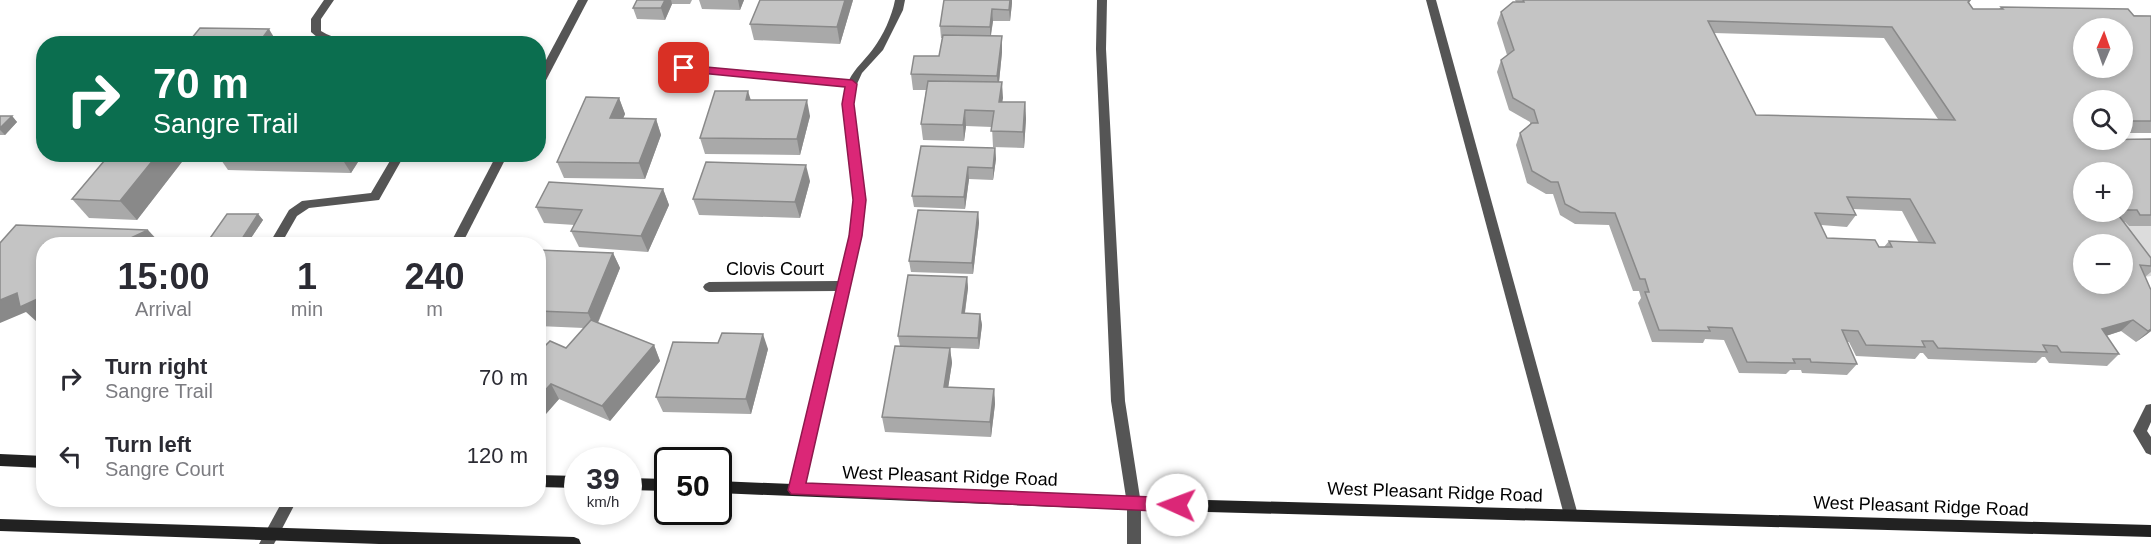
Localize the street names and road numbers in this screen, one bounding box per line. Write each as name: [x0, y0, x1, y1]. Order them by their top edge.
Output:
street label: Clovis Court: [726, 259, 824, 279]
street label: West Pleasant Ridge Road: [842, 462, 1058, 490]
street label: West Pleasant Ridge Road: [1327, 478, 1543, 506]
street label: West Pleasant Ridge Road: [1813, 492, 2029, 520]

